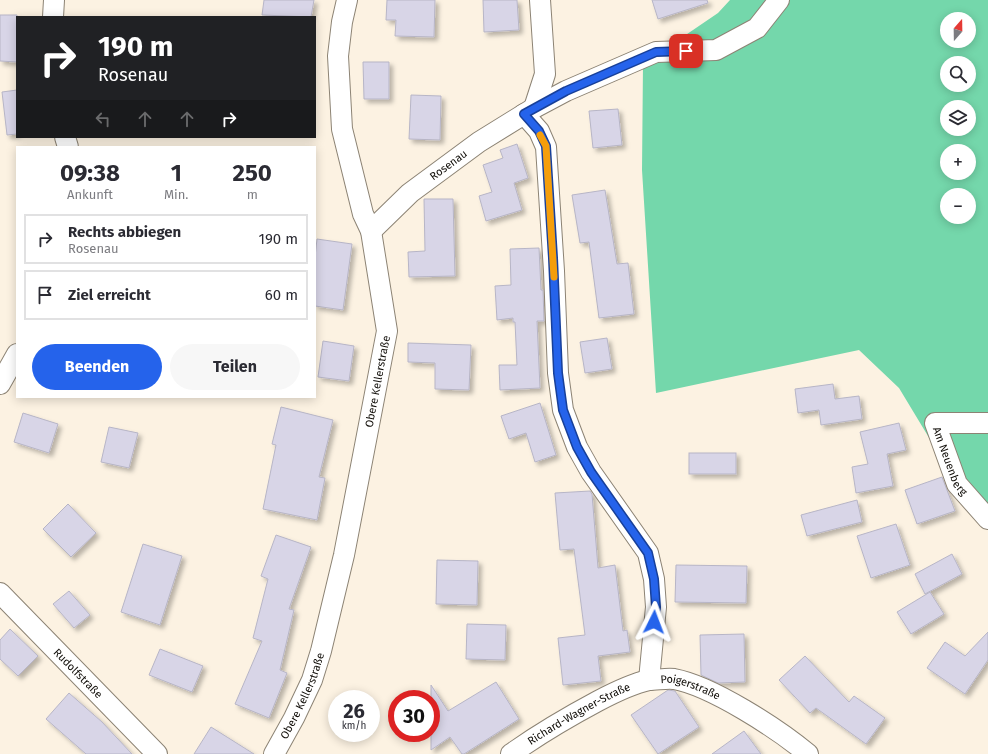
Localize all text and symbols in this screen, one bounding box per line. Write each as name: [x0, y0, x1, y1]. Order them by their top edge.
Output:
north arrow: [940, 12, 976, 48]
map controls: [940, 12, 976, 224]
text: 190 m: [98, 30, 173, 63]
icon: right: [32, 32, 84, 84]
pin: [669, 34, 703, 68]
icon: arrive: [675, 40, 697, 62]
button: search: [940, 56, 976, 92]
text: Rosenau: [98, 64, 168, 86]
button: layers: [940, 100, 976, 136]
icon: left: [92, 108, 114, 130]
icon: ahead: [134, 108, 156, 130]
icon: ahead: [176, 108, 198, 130]
icon: right: [218, 108, 240, 130]
button: +: [940, 144, 976, 180]
street label: Rosenau: [427, 147, 469, 183]
text: 09:38: [60, 159, 120, 187]
text: 1: [171, 159, 182, 187]
text: 250: [233, 159, 272, 187]
text: Ankunft: [67, 187, 113, 202]
text: Min.: [164, 187, 189, 202]
text: m: [247, 187, 258, 202]
button: −: [940, 188, 976, 224]
text: Rechts abbiegen: [68, 223, 181, 241]
icon: right: [34, 228, 56, 250]
text: 190 m: [258, 230, 298, 248]
text: Rosenau: [68, 241, 119, 256]
icon: arrive: [34, 284, 56, 306]
text: Ziel erreicht: [68, 286, 151, 304]
text: 60 m: [265, 286, 298, 304]
street label: Obere Kellerstraße: [362, 334, 392, 429]
button: Beenden: [32, 344, 162, 390]
button: Teilen: [170, 344, 300, 390]
street label: Am Neuenberg: [930, 425, 971, 498]
position arrow: [633, 601, 675, 643]
street label: Rudolfstraße: [51, 646, 105, 701]
street label: Obere Kellerstraße: [277, 651, 327, 741]
street label: Poigerstraße: [660, 672, 723, 702]
street label: Richard-Wagner-Straße: [525, 680, 632, 747]
speed limit sign: 30: [388, 690, 440, 742]
text: 26: [343, 699, 365, 723]
text: km/h: [342, 720, 366, 732]

